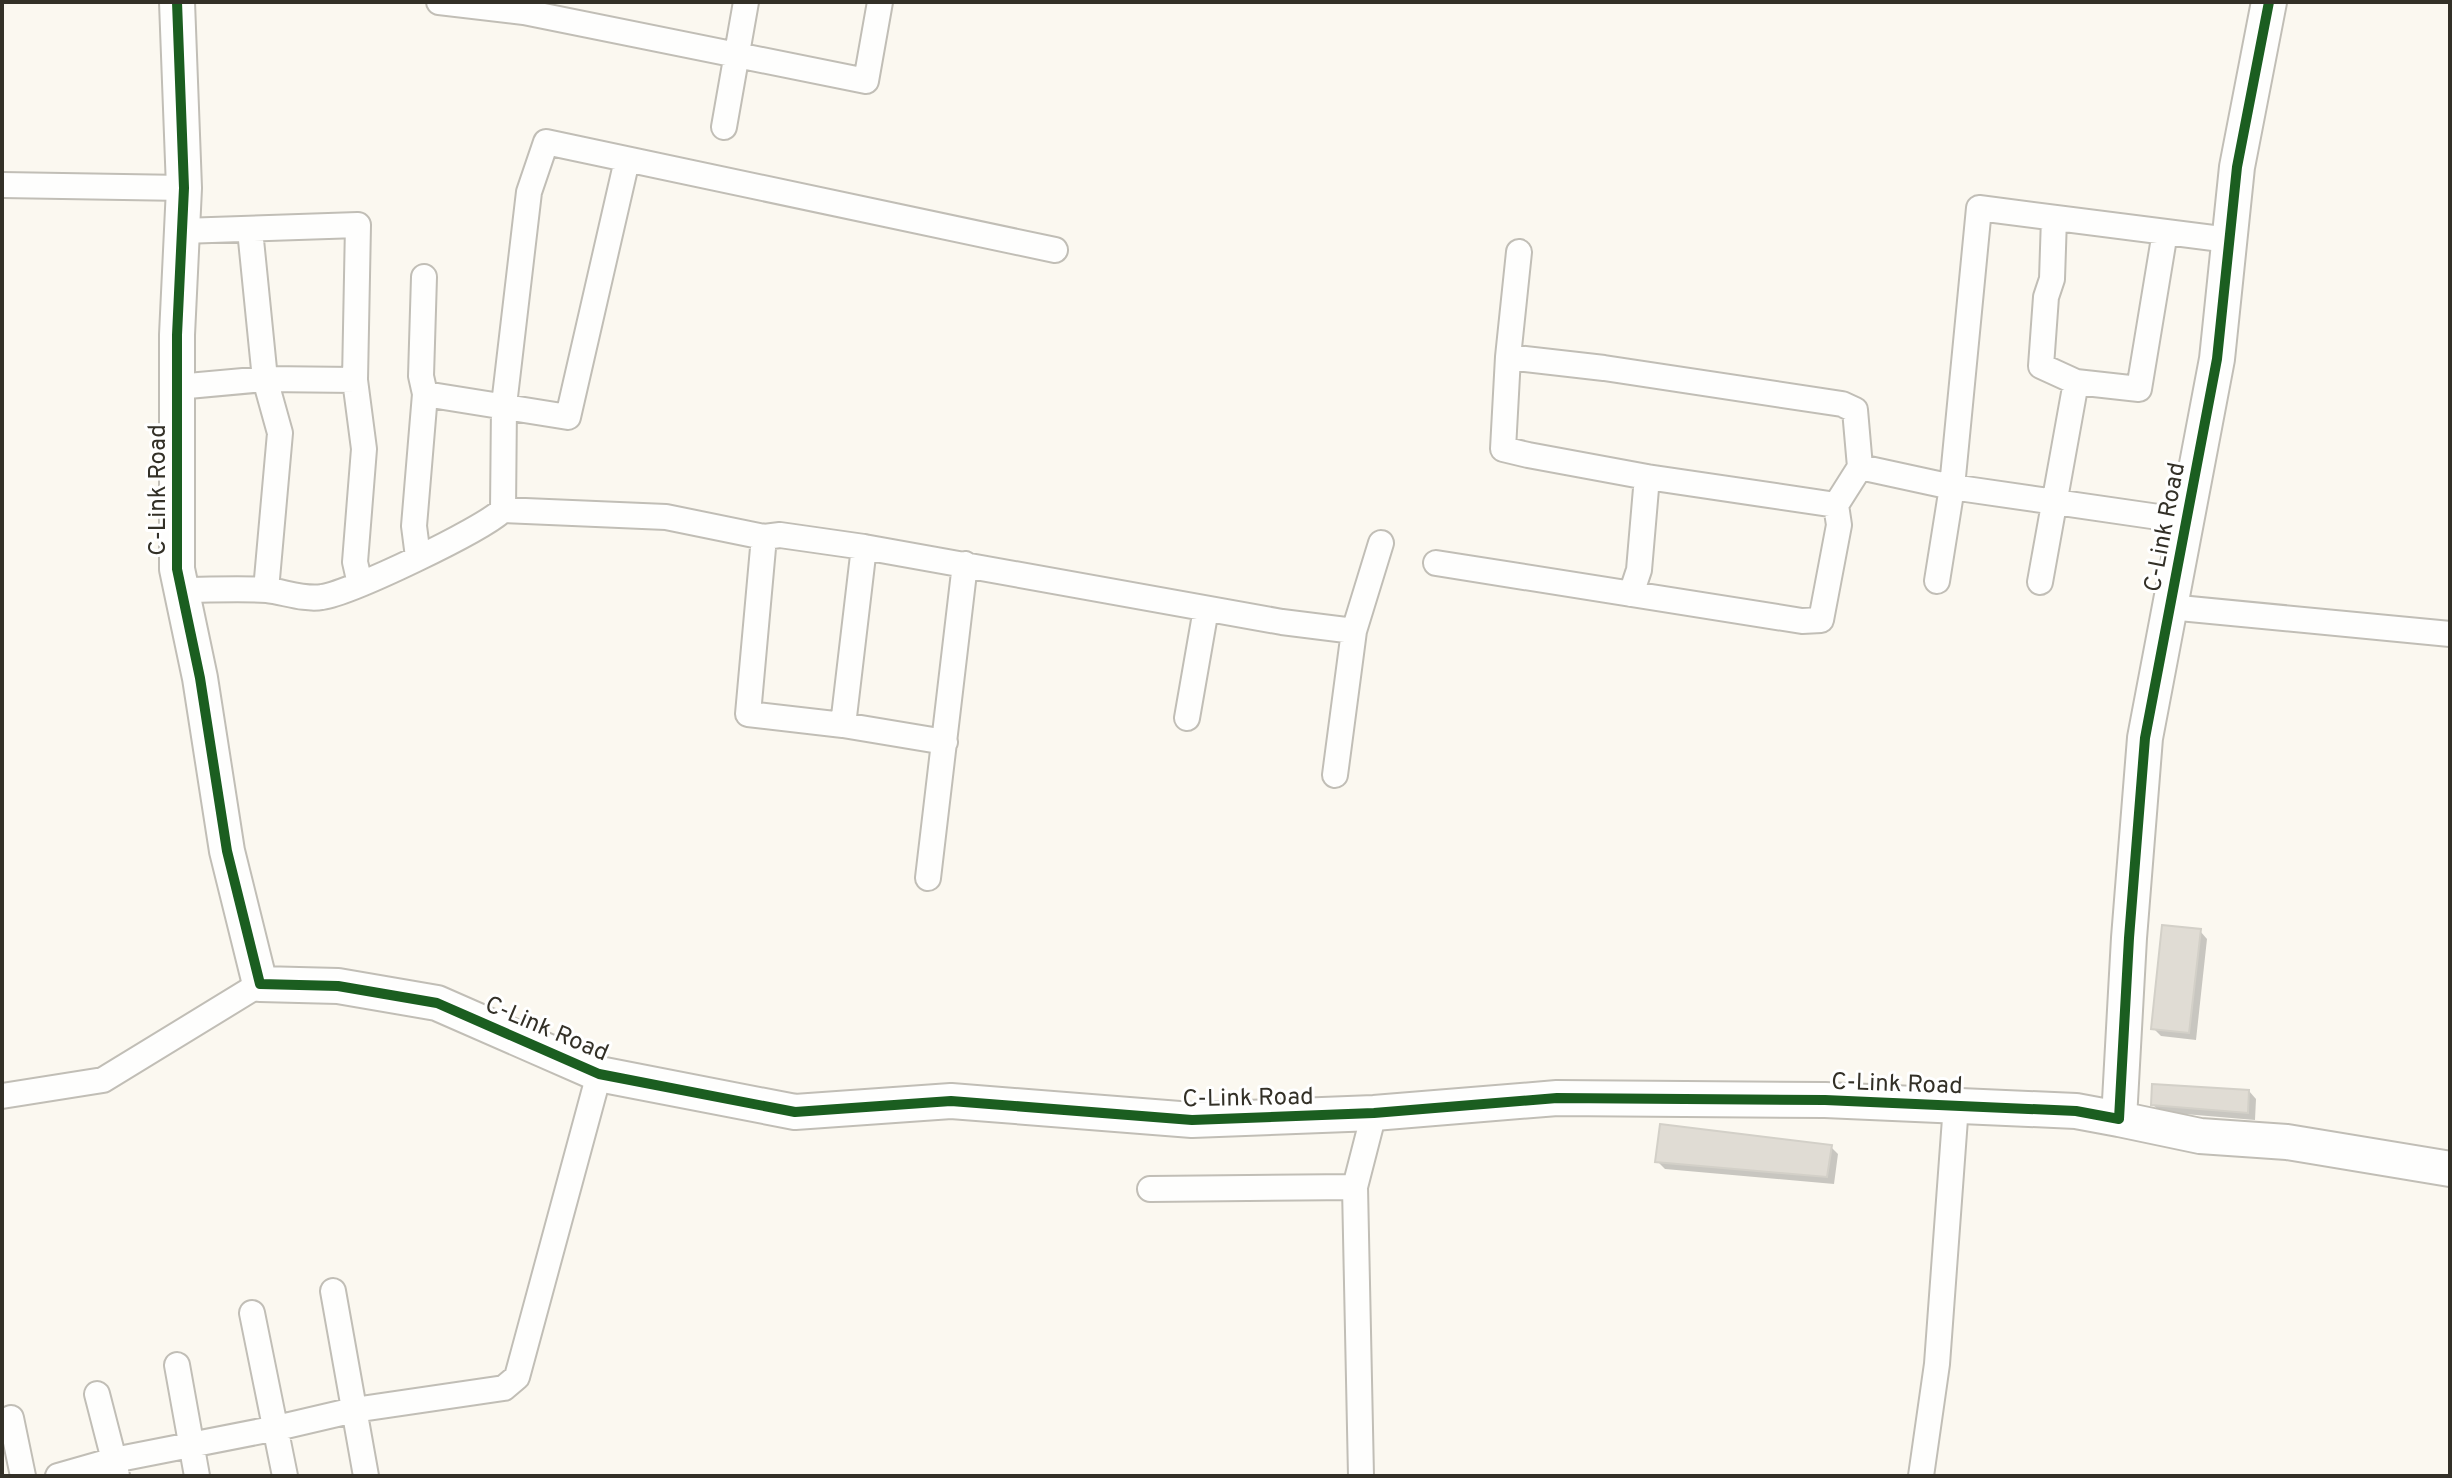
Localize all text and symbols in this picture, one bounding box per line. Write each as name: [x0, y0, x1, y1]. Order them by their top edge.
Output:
street label: C-Link Road: [144, 424, 174, 556]
street label: C-Link Road: [2139, 460, 2193, 595]
street label: C-Link Road: [480, 990, 613, 1069]
street label: C-Link Road: [1831, 1068, 1963, 1102]
street label: C-Link Road: [1182, 1083, 1314, 1115]

